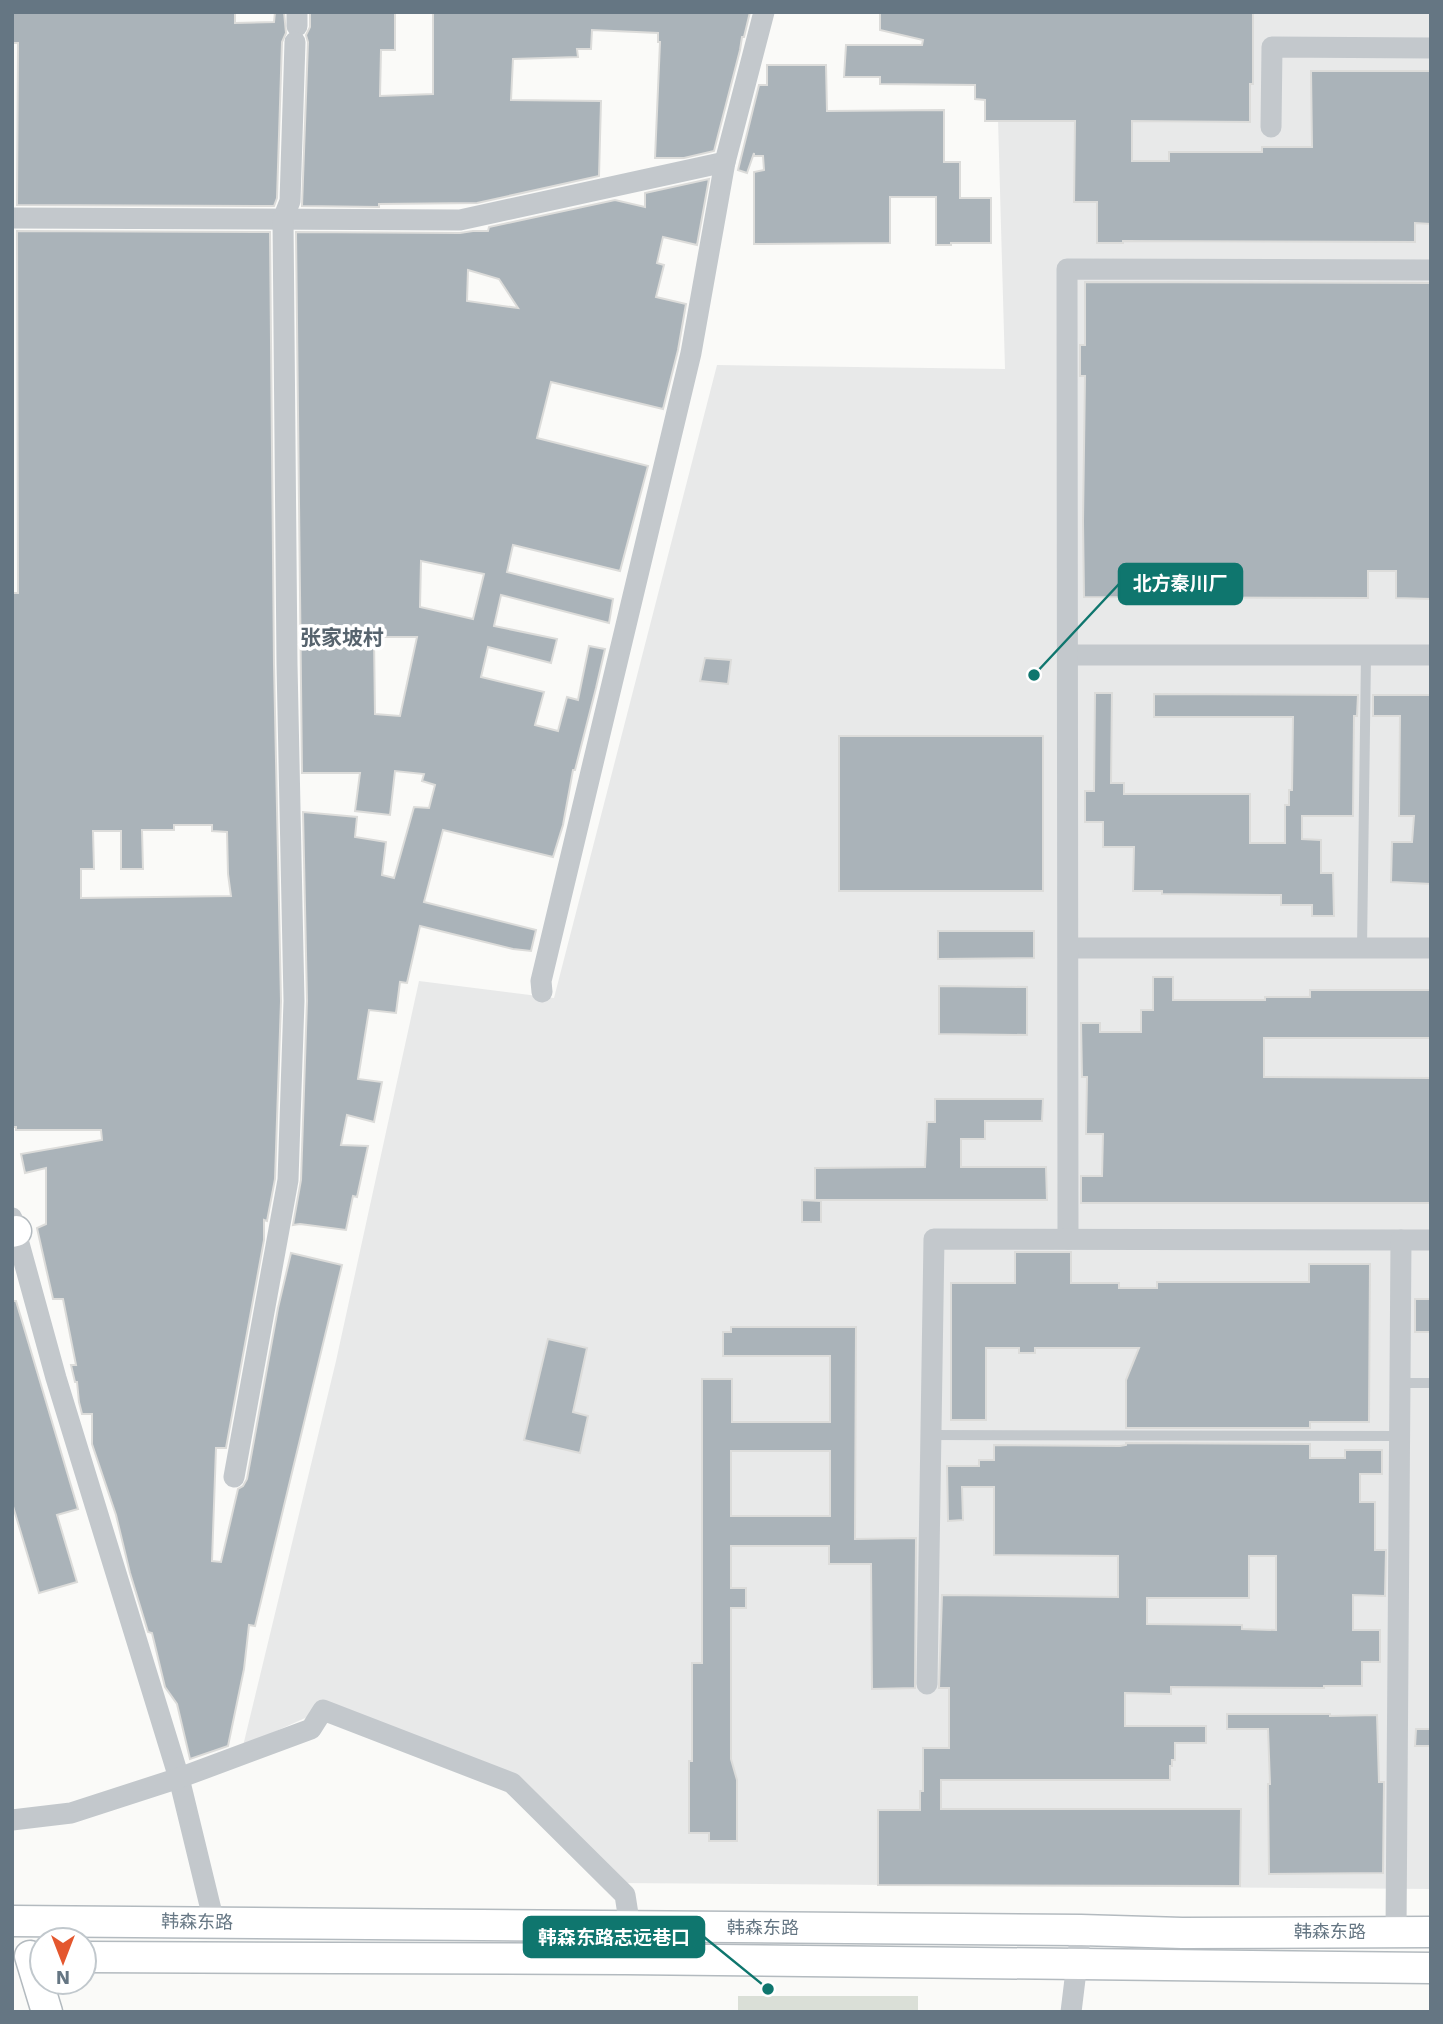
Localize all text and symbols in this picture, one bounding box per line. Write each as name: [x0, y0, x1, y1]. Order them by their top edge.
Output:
callout: 北方秦川厂: [1119, 564, 1242, 604]
text: 北方秦川厂: [1132, 572, 1228, 595]
district label: 张家坡村: [300, 625, 384, 650]
street label: 韩森东路: [161, 1910, 233, 1933]
callout: 韩森东路志远巷口: [524, 1917, 704, 1957]
street label: 韩森东路: [727, 1917, 799, 1938]
street label: 韩森东路: [1294, 1921, 1366, 1942]
north arrow: [28, 1926, 98, 1996]
text: 韩森东路志远巷口: [538, 1926, 690, 1949]
text: N: [56, 1966, 70, 1989]

